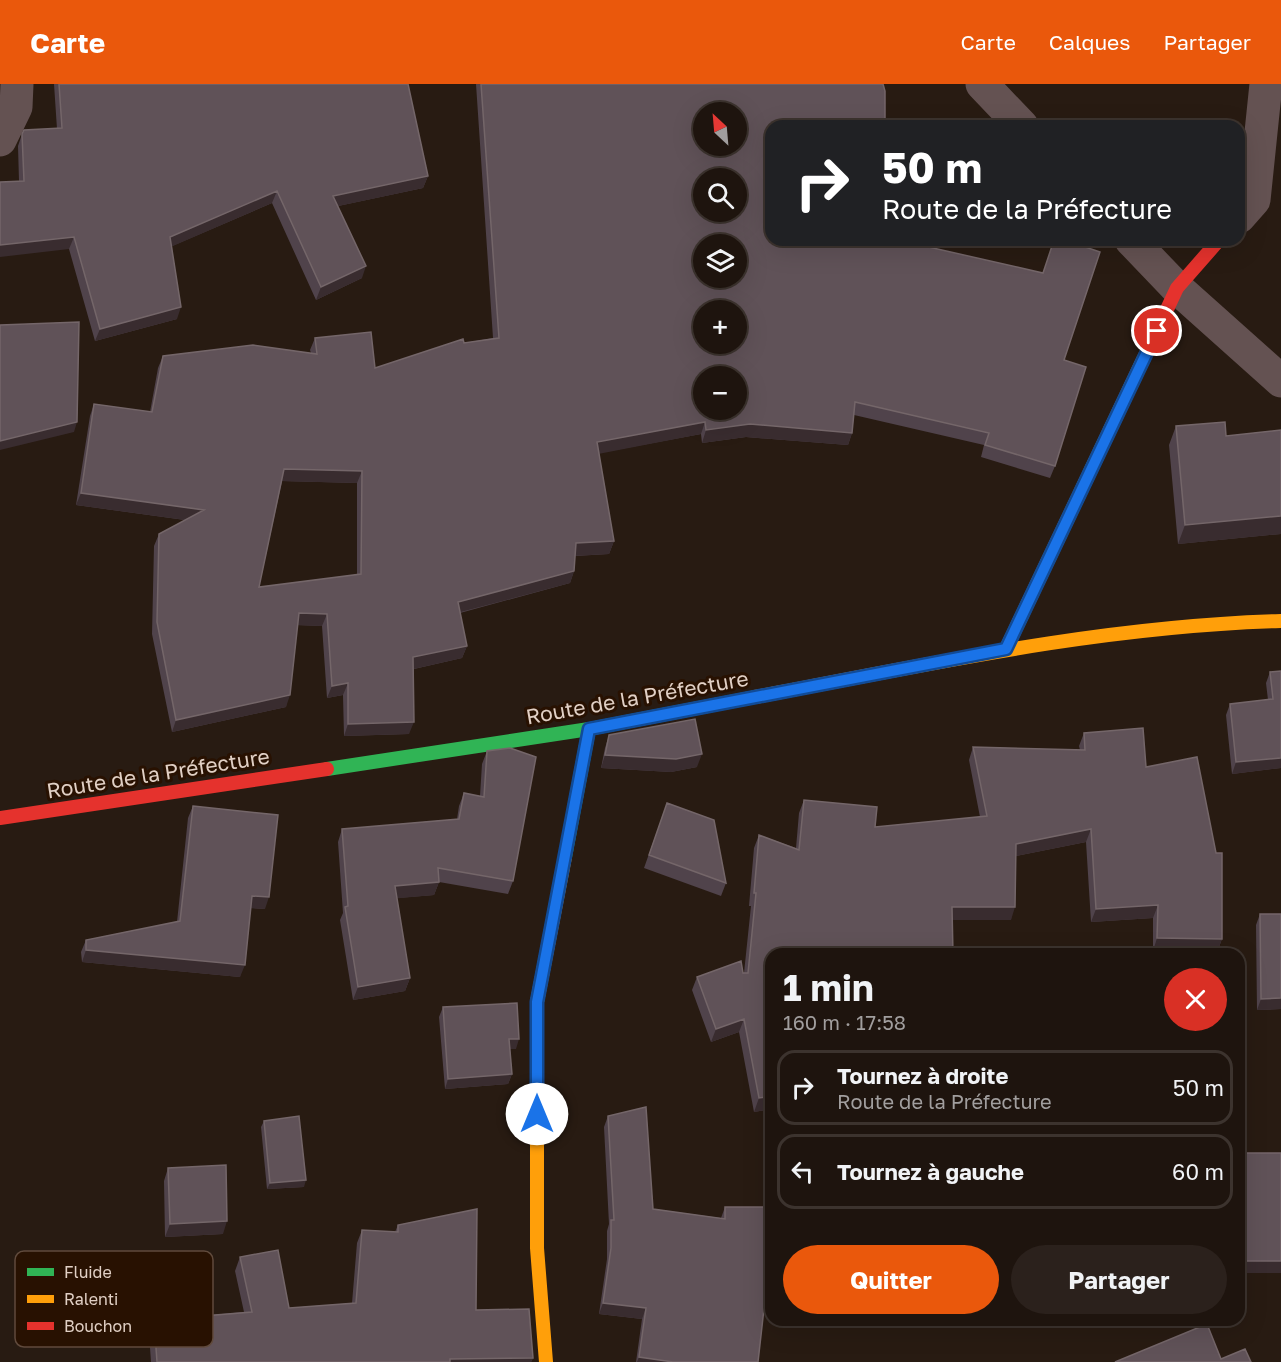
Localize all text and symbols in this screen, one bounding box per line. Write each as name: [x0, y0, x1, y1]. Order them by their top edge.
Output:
text: Carte: [30, 26, 105, 59]
text: Carte: [960, 29, 1016, 55]
text: Calques: [1049, 29, 1130, 55]
text: Partager: [1163, 29, 1251, 55]
north arrow: [693, 102, 747, 156]
map controls: [693, 102, 747, 420]
text: 50 m: [882, 142, 982, 192]
icon: right: [783, 144, 861, 222]
button: search: [693, 168, 747, 222]
text: Route de la Préfecture: [882, 193, 1172, 225]
button: layers: [693, 234, 747, 288]
button: +: [693, 300, 747, 354]
pin: [1131, 305, 1182, 356]
icon: arrive: [1140, 314, 1173, 347]
button: −: [693, 366, 747, 420]
street label: Route de la Préfecture: [524, 665, 750, 729]
street label: Route de la Préfecture: [45, 743, 271, 803]
text: 1 min: [783, 966, 874, 1009]
button: close: [1164, 968, 1227, 1031]
text: 160 m · 17:58: [783, 1010, 906, 1034]
text: Tournez à droite: [837, 1062, 1008, 1089]
icon: right: [786, 1071, 819, 1104]
text: 50 m: [1173, 1074, 1224, 1101]
position arrow: [505, 1082, 569, 1146]
text: Route de la Préfecture: [837, 1089, 1052, 1113]
icon: left: [786, 1155, 819, 1188]
text: Tournez à gauche: [837, 1158, 1024, 1185]
text: 60 m: [1172, 1158, 1224, 1185]
button: Quitter: [783, 1245, 999, 1314]
button: Partager: [1011, 1245, 1227, 1314]
legend: [15, 1251, 213, 1347]
text: Fluide: [64, 1262, 112, 1282]
text: Ralenti: [64, 1289, 118, 1309]
text: Bouchon: [64, 1316, 132, 1336]

